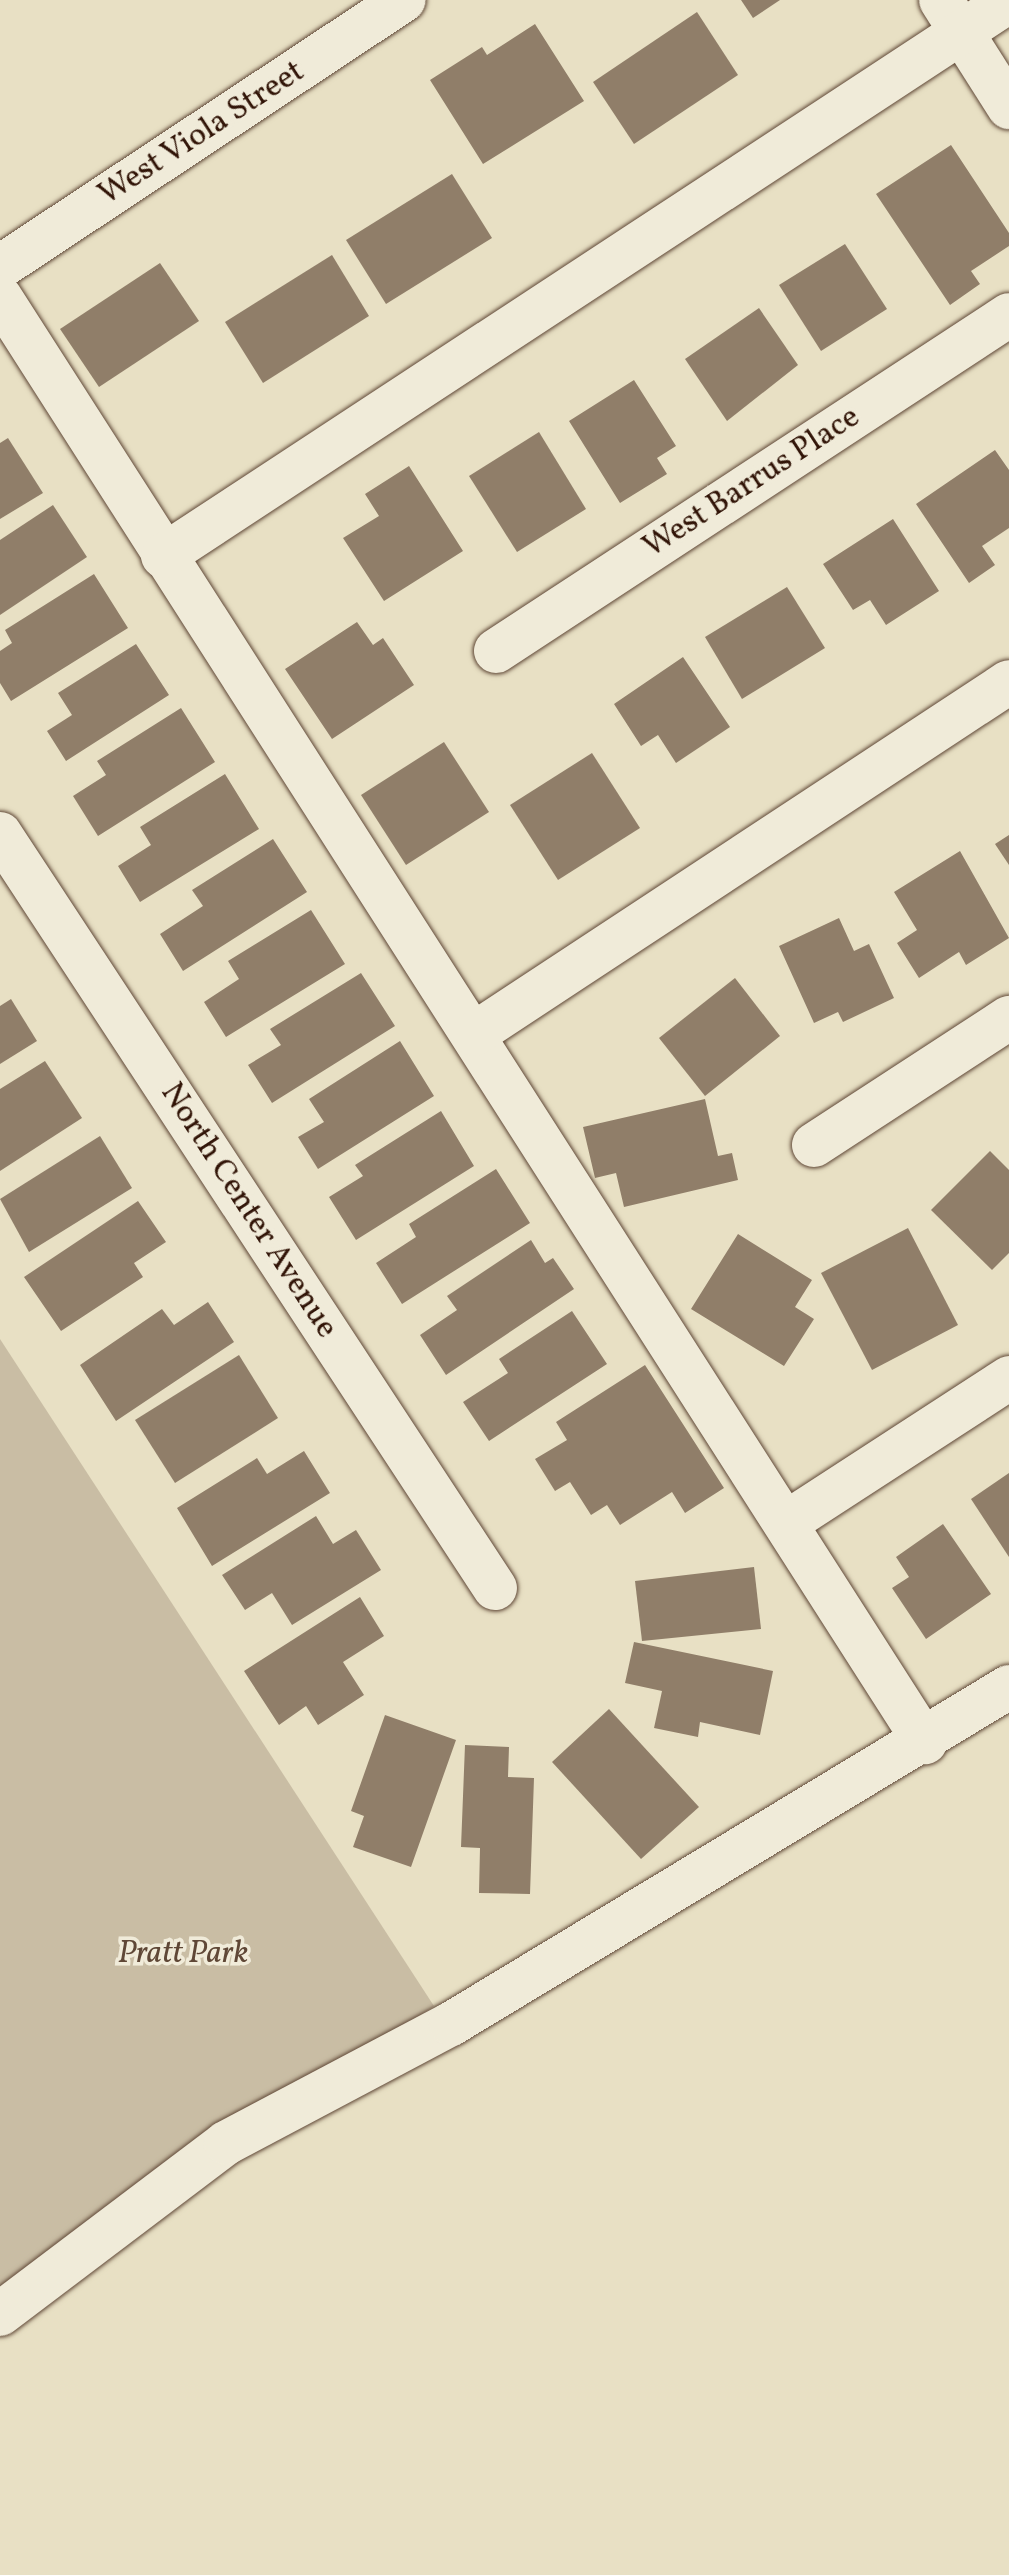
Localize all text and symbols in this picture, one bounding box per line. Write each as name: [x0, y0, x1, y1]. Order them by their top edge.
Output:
street label: West Viola Street: [92, 53, 312, 215]
street label: West Barrus Place: [637, 399, 867, 567]
street label: North Center Avenue: [151, 1076, 345, 1346]
park label: Pratt Park: [118, 1935, 248, 1973]

